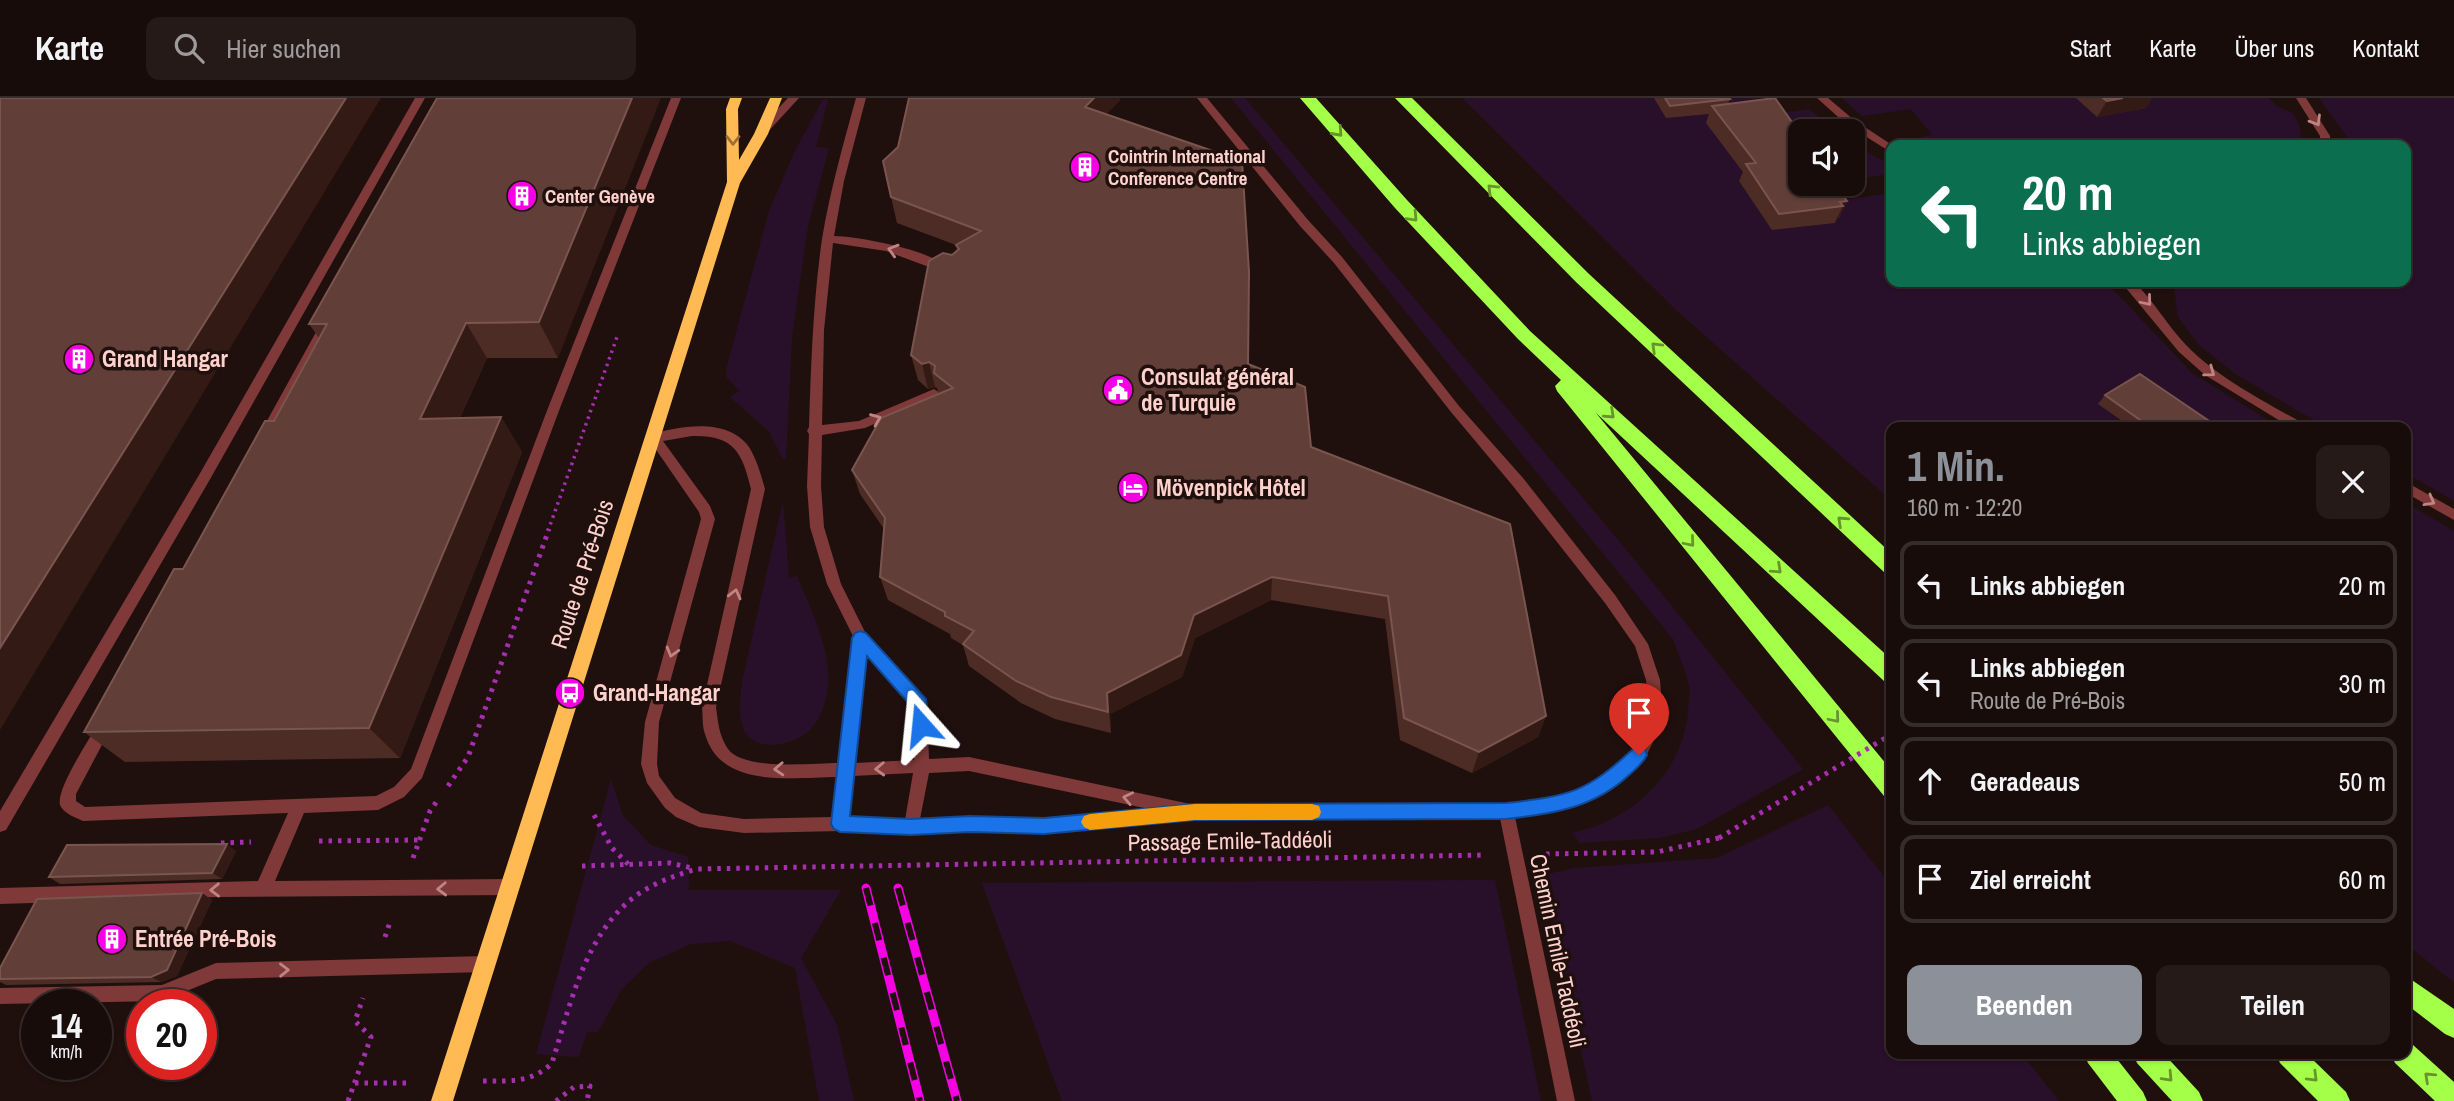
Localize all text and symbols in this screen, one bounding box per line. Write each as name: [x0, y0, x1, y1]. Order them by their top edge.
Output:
search box: [146, 17, 636, 80]
text: Karte: [35, 26, 104, 70]
icon: search: [170, 29, 208, 67]
text: Hier suchen: [226, 31, 341, 66]
text: Start: [2070, 32, 2111, 64]
text: Karte: [2149, 32, 2196, 64]
text: Über uns: [2234, 32, 2314, 64]
text: Kontakt: [2352, 32, 2419, 64]
one-way arrow: [2307, 113, 2320, 126]
map controls: [1788, 119, 1865, 196]
button: sound: [1788, 119, 1865, 196]
one-way arrow: [1330, 124, 1342, 137]
one-way arrow: [725, 135, 740, 146]
place label: Cointrin International Conference Centre: [1108, 143, 1266, 191]
building icon: Cointrin International Conference Centre: [1068, 150, 1102, 184]
text: 20 m: [2022, 159, 2114, 225]
icon: left: [1907, 168, 1998, 259]
building icon: Center Genève: [505, 179, 539, 213]
place label: Center Genève: [545, 183, 655, 209]
one-way arrow: [1488, 185, 1500, 197]
one-way arrow: [1405, 209, 1418, 222]
text: Links abbiegen: [2022, 222, 2201, 265]
one-way arrow: [888, 244, 900, 259]
one-way arrow: [2138, 294, 2151, 306]
building icon: Grand Hangar: [62, 342, 96, 376]
one-way arrow: [1651, 342, 1664, 355]
place label: Grand Hangar: [102, 343, 228, 374]
place label: Consulat général de Turquie: [1141, 361, 1294, 418]
one-way arrow: [2202, 364, 2215, 376]
public building icon: Consulat général de Turquie: [1101, 373, 1135, 407]
one-way arrow: [1602, 406, 1615, 419]
one-way arrow: [869, 414, 881, 428]
text: 1 Min.: [1907, 438, 2005, 494]
button: close: [2316, 445, 2390, 519]
hotel icon: Mövenpick Hôtel: [1116, 471, 1150, 505]
place label: Mövenpick Hôtel: [1156, 472, 1306, 503]
text: 160 m · 12:20: [1907, 492, 2022, 523]
one-way arrow: [2423, 493, 2436, 506]
street label: Route de Pré-Bois: [543, 495, 620, 652]
one-way arrow: [1837, 516, 1850, 529]
one-way arrow: [1682, 534, 1694, 547]
one-way arrow: [1769, 560, 1782, 573]
icon: left: [1911, 566, 1949, 604]
text: Links abbiegen: [1970, 568, 2125, 603]
text: 20 m: [2339, 568, 2386, 603]
one-way arrow: [727, 588, 741, 600]
one-way arrow: [666, 646, 681, 658]
text: Links abbiegen: [1970, 650, 2125, 685]
icon: left: [1911, 664, 1949, 702]
text: 30 m: [2339, 666, 2386, 701]
bus stop icon: Grand-Hangar: [553, 676, 587, 710]
place label: Grand-Hangar: [593, 677, 720, 708]
pin: [1609, 683, 1669, 755]
text: Route de Pré-Bois: [1970, 685, 2125, 716]
position arrow: [884, 688, 958, 762]
icon: arrive: [1620, 694, 1658, 732]
one-way arrow: [1827, 709, 1839, 722]
one-way arrow: [773, 761, 784, 776]
one-way arrow: [874, 761, 884, 777]
icon: ahead: [1911, 762, 1949, 800]
text: Geradeaus: [1970, 764, 2080, 799]
text: 50 m: [2339, 764, 2386, 799]
one-way arrow: [1122, 792, 1134, 806]
street label: Passage Emile-Taddéoli: [1127, 823, 1333, 858]
street label: Chemin Emile-Taddéoli: [1523, 851, 1594, 1051]
icon: arrive: [1911, 860, 1949, 898]
text: Ziel erreicht: [1970, 862, 2091, 897]
text: 60 m: [2339, 862, 2386, 897]
one-way arrow: [209, 882, 220, 897]
one-way arrow: [436, 882, 447, 897]
building icon: Entrée Pré-Bois: [95, 922, 129, 956]
place label: Entrée Pré-Bois: [135, 923, 277, 954]
one-way arrow: [279, 962, 290, 978]
button: Beenden: [1907, 965, 2142, 1045]
button: Teilen: [2156, 965, 2390, 1045]
speed limit sign: 20: [126, 989, 217, 1080]
text: 14: [51, 1002, 82, 1049]
text: km/h: [51, 1039, 83, 1064]
one-way arrow: [2160, 1069, 2172, 1082]
one-way arrow: [2304, 1069, 2317, 1082]
one-way arrow: [2424, 1072, 2437, 1085]

